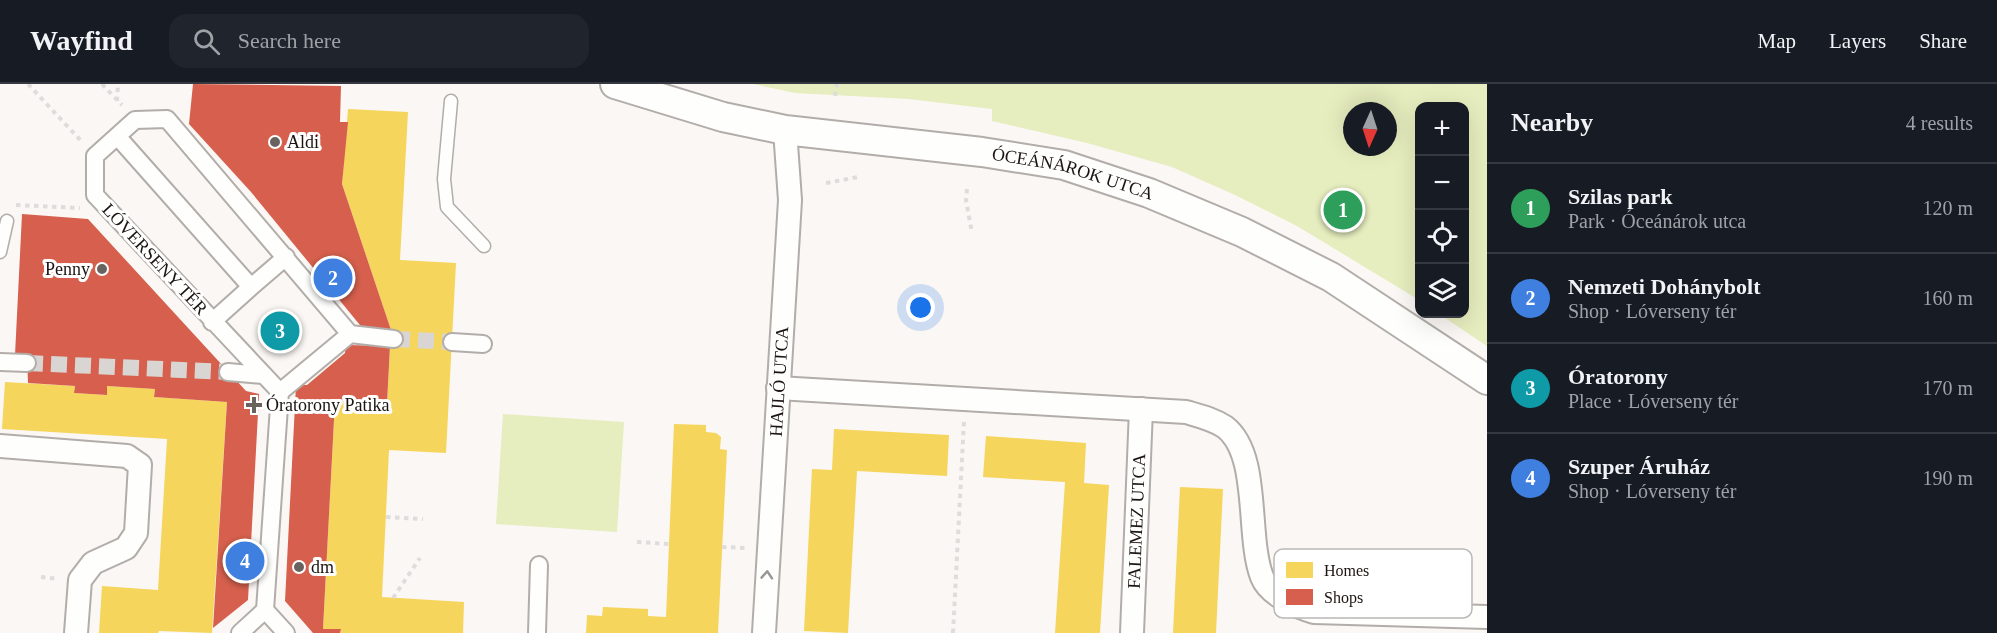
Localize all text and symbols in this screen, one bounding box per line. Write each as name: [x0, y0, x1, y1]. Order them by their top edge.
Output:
search box: [169, 14, 589, 68]
text: Wayfind: [30, 25, 133, 56]
icon: search: [190, 25, 223, 58]
text: Search here: [238, 28, 341, 53]
text: Map: [1758, 29, 1796, 53]
text: Layers: [1829, 29, 1886, 53]
text: Share: [1919, 29, 1967, 53]
north arrow: [1343, 102, 1397, 156]
map controls: [1415, 102, 1469, 318]
button: +: [1415, 102, 1469, 156]
text: Nearby: [1511, 108, 1593, 137]
text: 4 results: [1906, 112, 1973, 134]
place label: Aldi: [287, 132, 319, 152]
marker: Aldi: [268, 135, 282, 149]
street label: ÓCEÁNÁROK UTCA: [991, 143, 1156, 204]
button: −: [1415, 156, 1469, 210]
text: Szilas park: [1568, 184, 1673, 209]
pin: 1: [1324, 188, 1362, 232]
text: 1: [1526, 197, 1536, 219]
text: 120 m: [1922, 197, 1973, 219]
street label: LÓVERSENY TÉR: [98, 199, 212, 319]
button: locate: [1415, 210, 1469, 264]
text: Park · Óceánárok utca: [1568, 210, 1746, 232]
pin: 2: [314, 256, 352, 300]
place label: Penny: [45, 259, 90, 279]
marker: Penny: [95, 262, 109, 276]
button: layers: [1415, 264, 1469, 318]
text: Nemzeti Dohánybolt: [1568, 274, 1760, 299]
text: 2: [1526, 287, 1536, 309]
text: 160 m: [1922, 287, 1973, 309]
your location: [906, 293, 935, 322]
text: Shop · Lóverseny tér: [1568, 300, 1736, 322]
pin: 3: [260, 308, 300, 354]
street label: HAJLÓ UTCA: [766, 326, 792, 437]
text: Óratorony: [1568, 364, 1668, 389]
text: 3: [1526, 377, 1536, 399]
text: 170 m: [1922, 377, 1973, 399]
text: Place · Lóverseny tér: [1568, 390, 1738, 412]
place label: Óratorony Patika: [266, 394, 389, 415]
marker: Óratorony Patika: [247, 398, 261, 412]
street label: FALEMEZ UTCA: [1124, 453, 1149, 589]
text: Szuper Áruház: [1568, 454, 1710, 479]
text: 4: [1526, 467, 1536, 489]
text: 190 m: [1922, 467, 1973, 489]
text: Shop · Lóverseny tér: [1568, 480, 1736, 502]
pin: 4: [226, 538, 264, 584]
legend: [1274, 549, 1472, 618]
place label: dm: [311, 557, 334, 577]
marker: dm: [292, 560, 306, 574]
text: Homes: [1324, 562, 1369, 579]
one-way arrow: [761, 570, 774, 579]
text: Shops: [1324, 589, 1363, 607]

